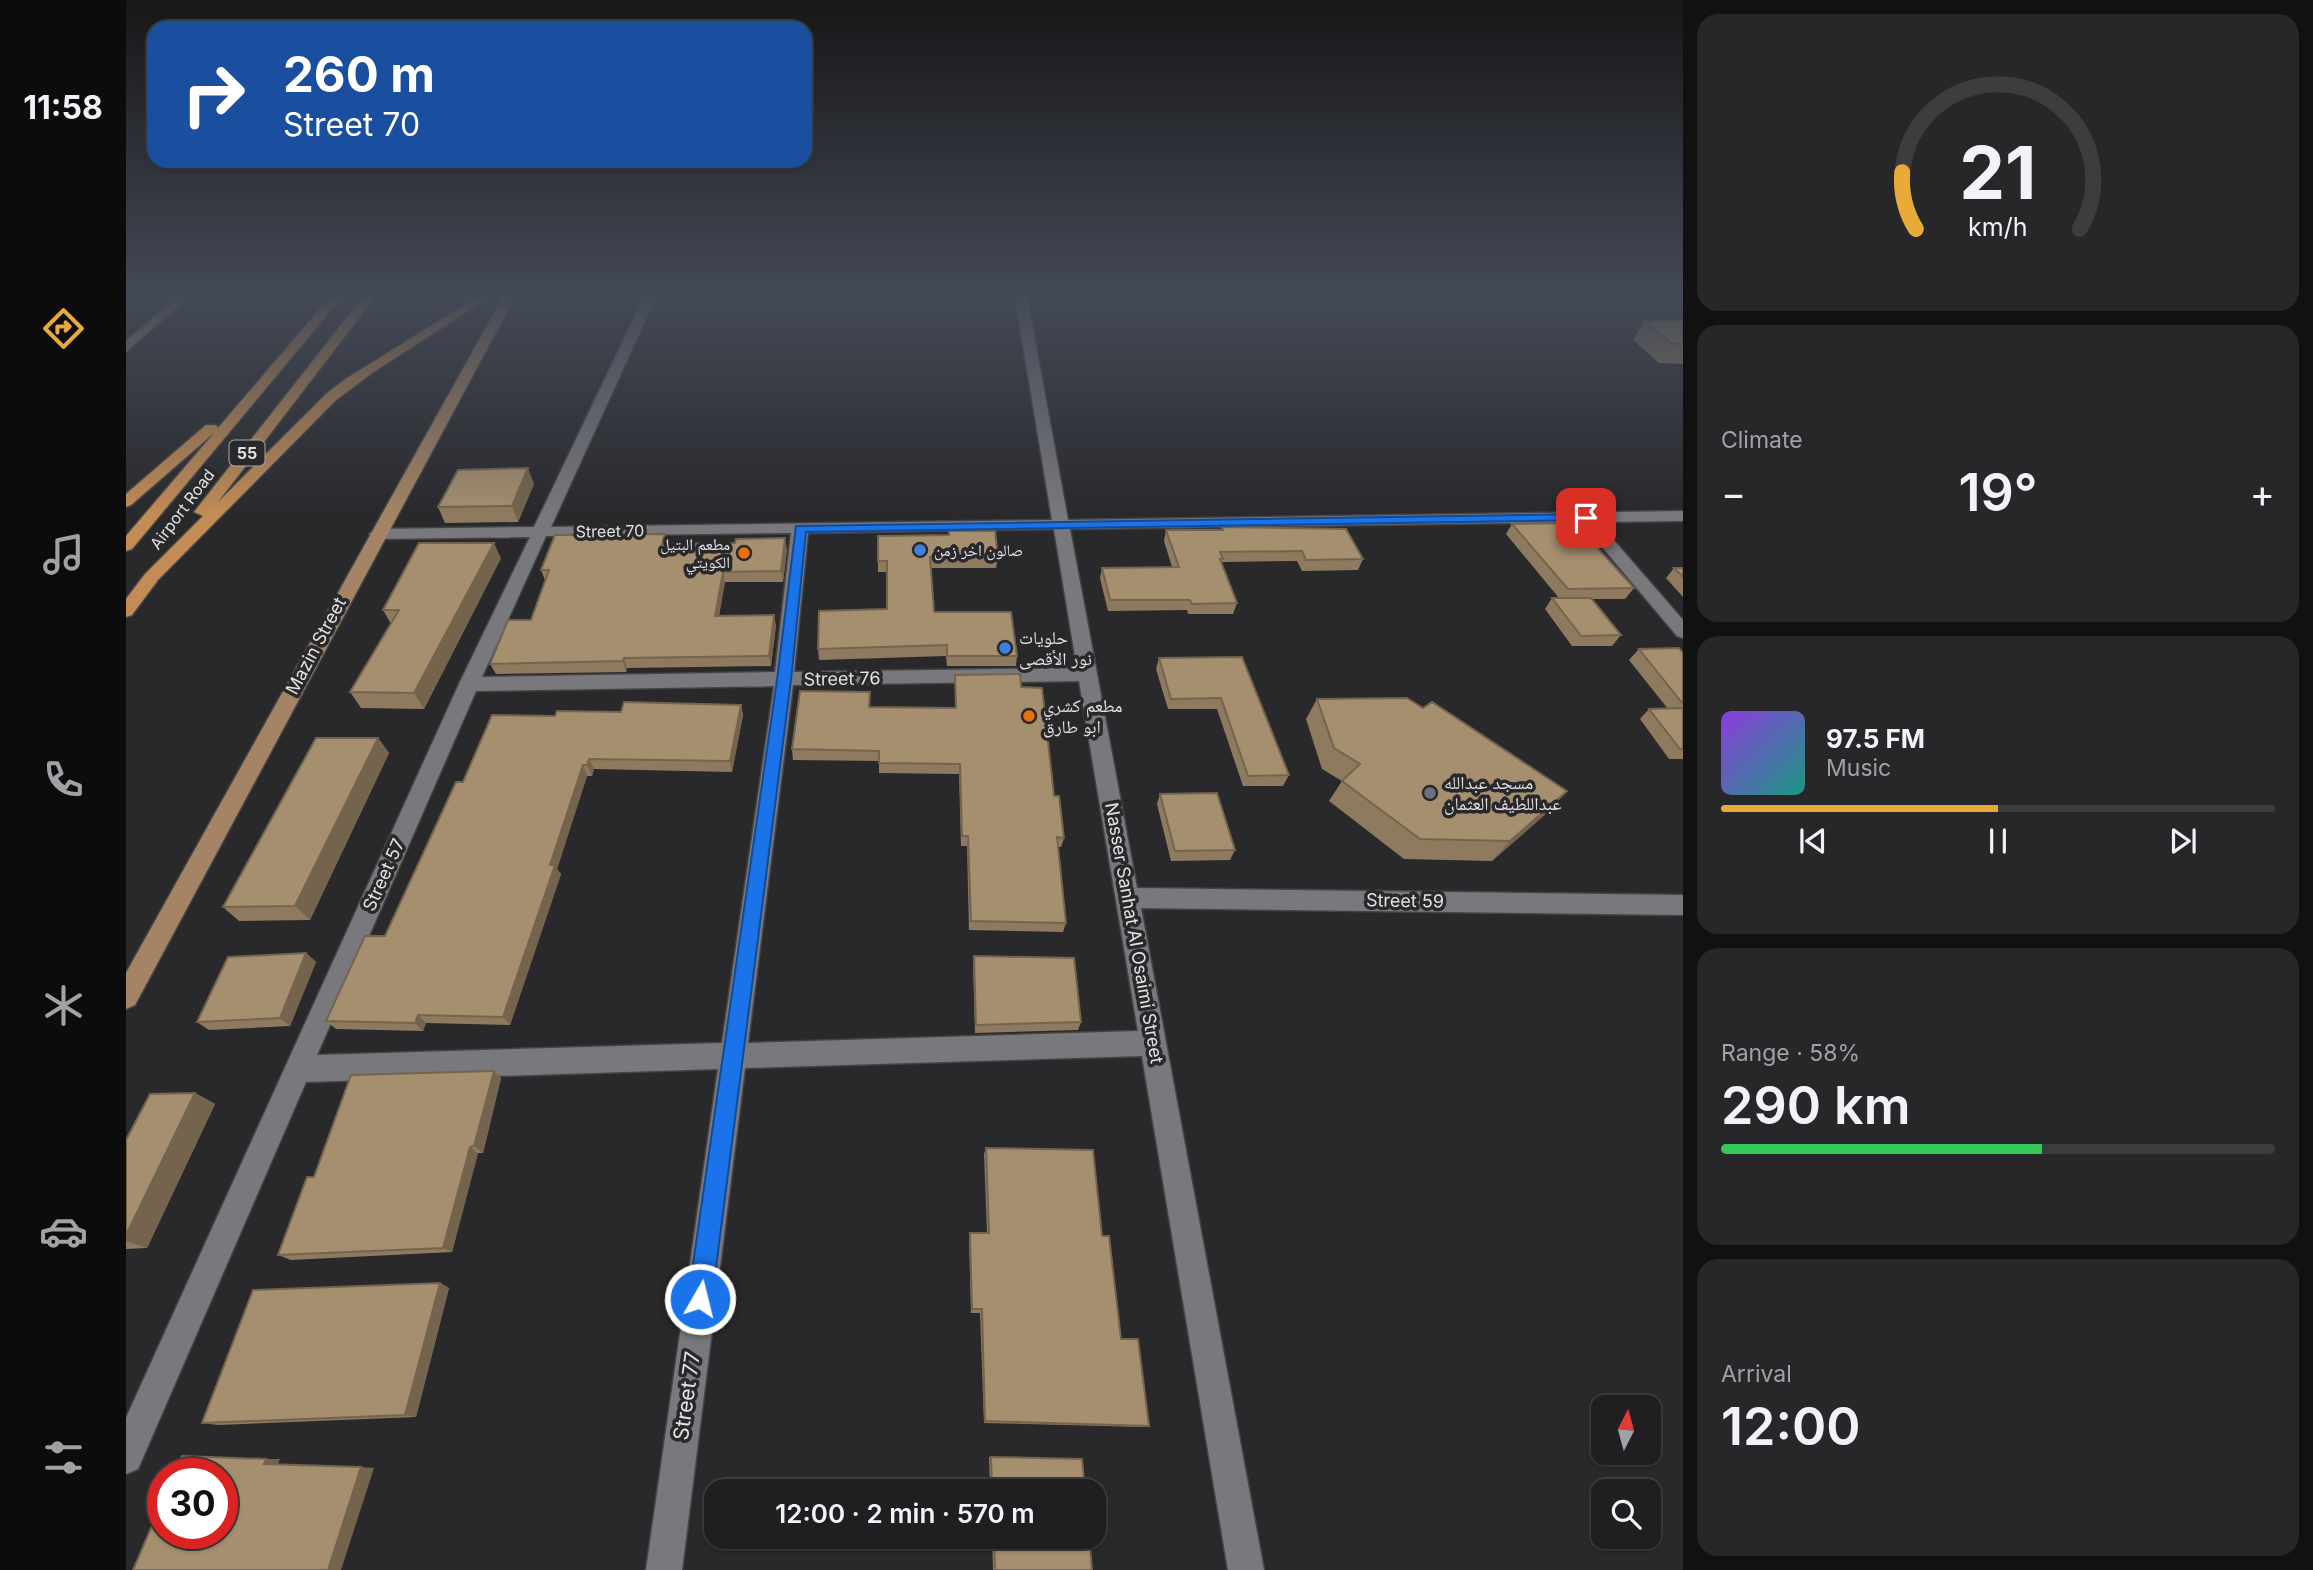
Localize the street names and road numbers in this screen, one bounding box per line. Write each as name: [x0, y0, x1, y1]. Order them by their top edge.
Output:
road number: 55: [230, 440, 264, 466]
street label: Airport Road: [145, 465, 219, 553]
street label: Street 70: [576, 520, 644, 542]
street label: Mazin Street: [281, 593, 350, 698]
street label: Street 76: [803, 667, 881, 690]
street label: Nasser Sanhat Al Osaimi Street: [1101, 801, 1168, 1065]
street label: Street 57: [358, 835, 409, 914]
street label: Street 59: [1366, 889, 1444, 912]
street label: Street 77: [668, 1350, 705, 1442]

